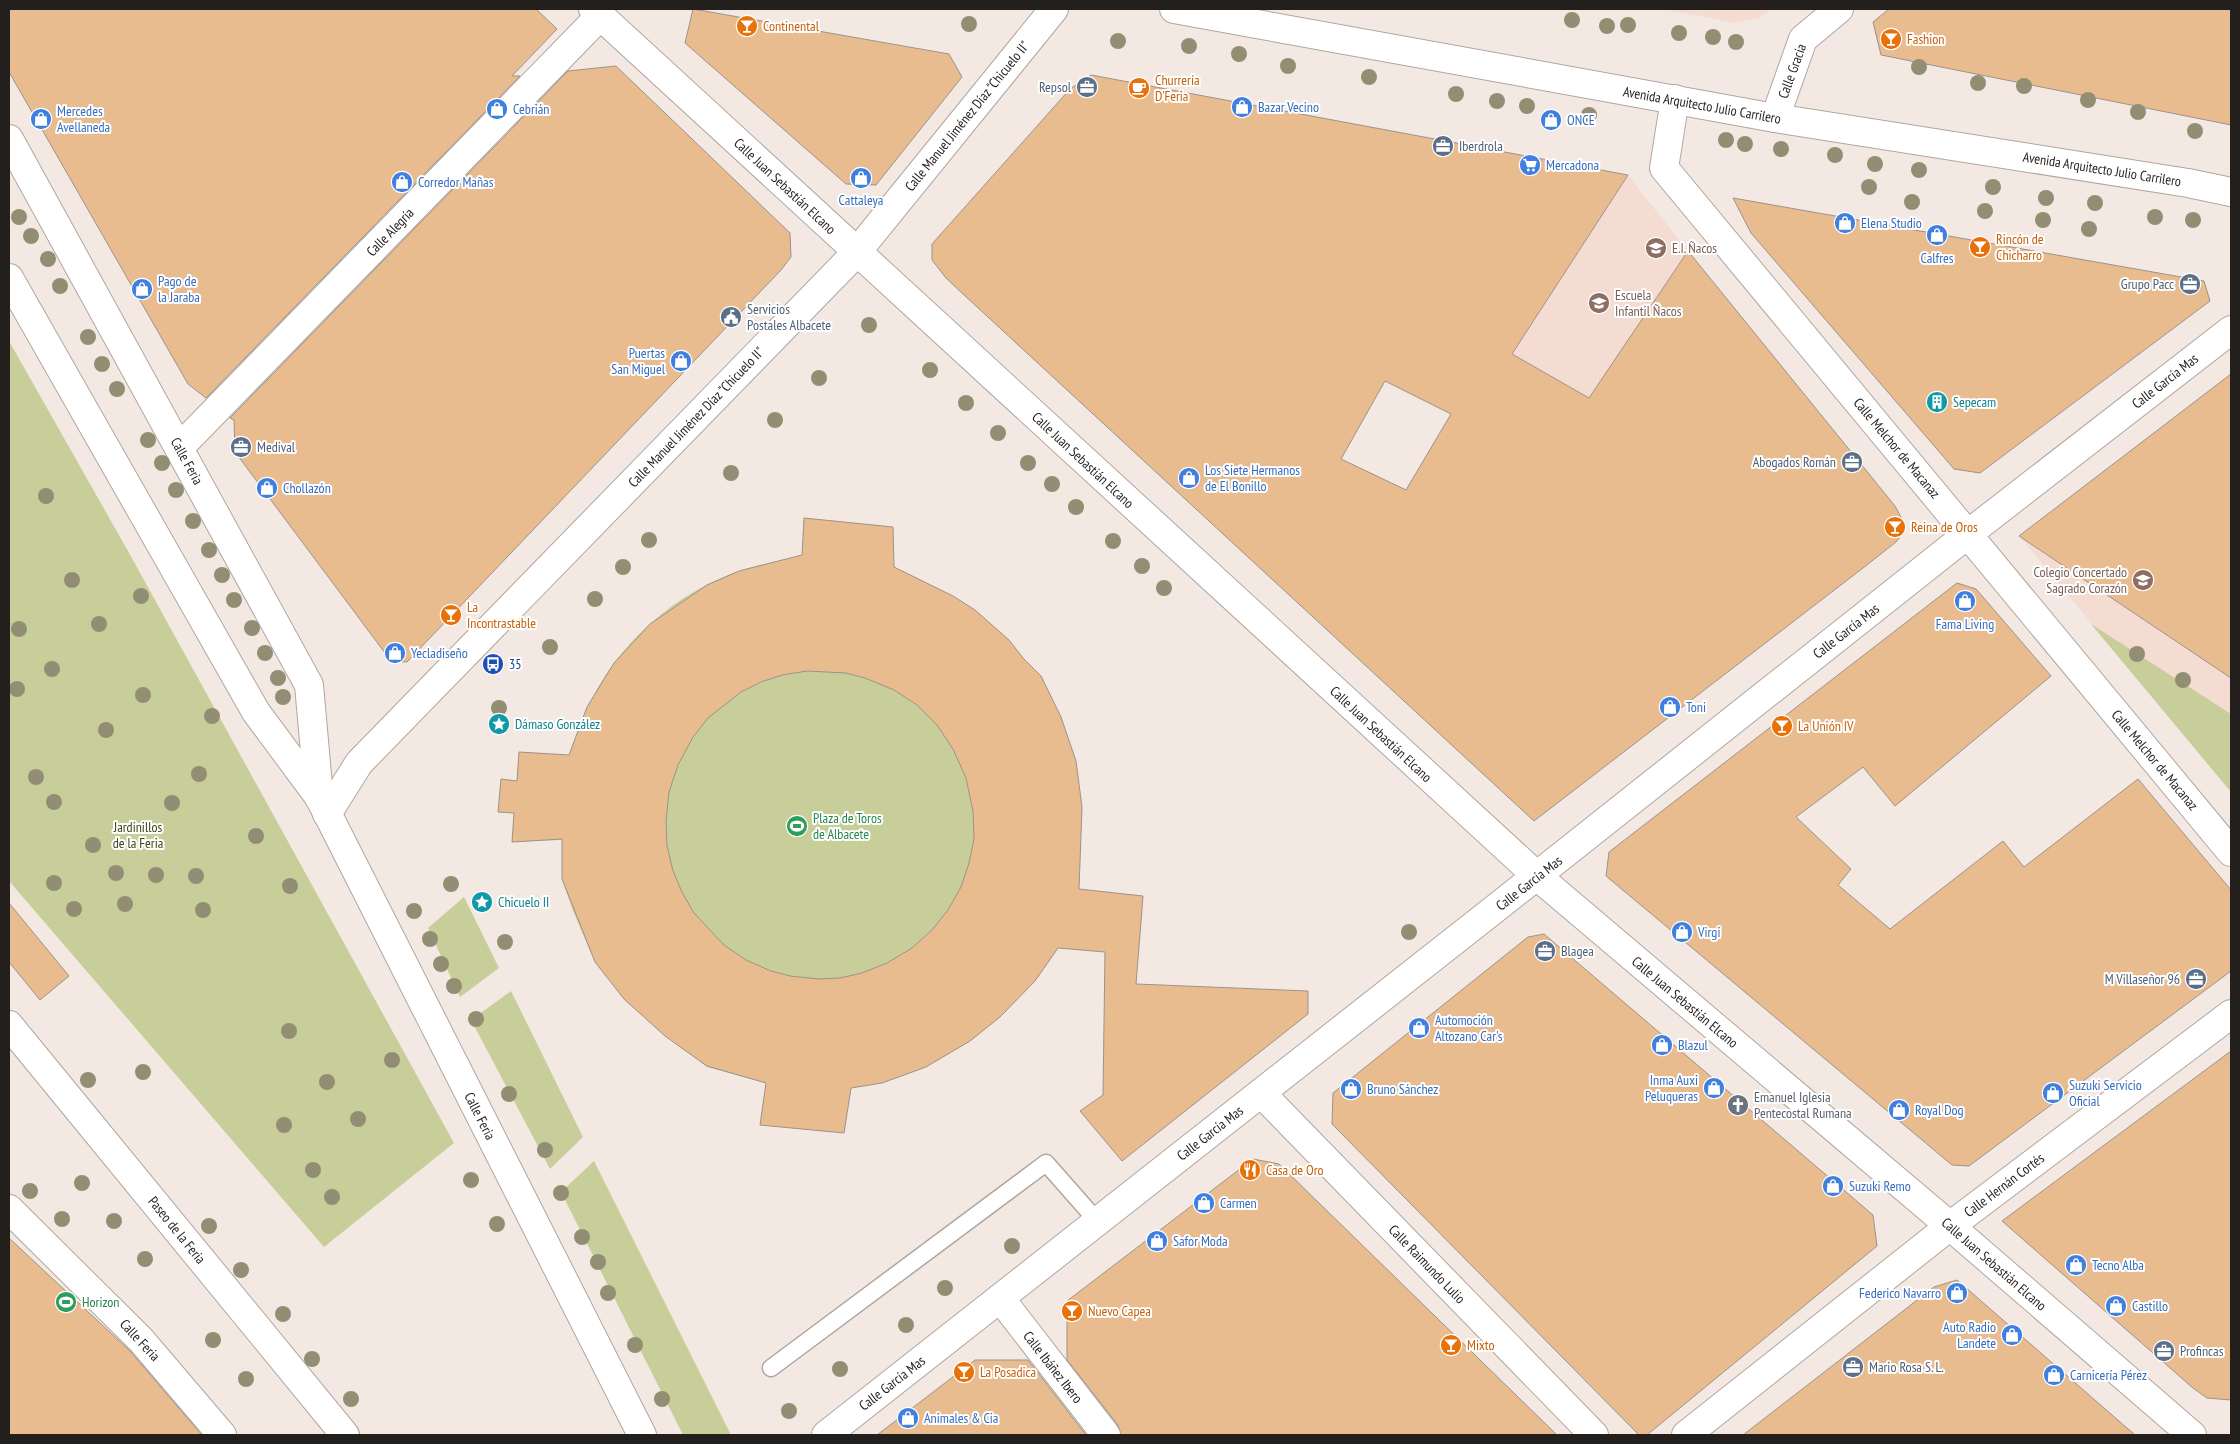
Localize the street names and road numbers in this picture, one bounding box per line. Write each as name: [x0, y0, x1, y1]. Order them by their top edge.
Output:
street label: Calle Manuel Jiménez Díaz "Chicuelo II": [901, 37, 1033, 195]
street label: Calle Gracia: [1774, 41, 1810, 101]
street label: Avenida Arquitecto Julio Carrilero: [1622, 82, 1782, 128]
street label: Calle Juan Sebastián Elcano: [730, 134, 840, 238]
street label: Avenida Arquitecto Julio Carrilero: [2022, 148, 2182, 190]
street label: Calle Alegría: [362, 204, 418, 260]
street label: Calle Manuel Jiménez Díaz "Chicuelo II": [624, 343, 768, 491]
street label: Calle García Mas: [2128, 349, 2202, 412]
street label: Calle Melchor de Macanaz: [1850, 394, 1944, 502]
street label: Calle Juan Sebastián Elcano: [1028, 408, 1138, 512]
street label: Calle Feria: [167, 434, 207, 488]
street label: Calle García Mas: [1809, 599, 1883, 662]
street label: Calle Juan Sebastián Elcano: [1326, 682, 1436, 786]
street label: Calle Melchor de Macanaz: [2108, 706, 2202, 814]
street label: Calle García Mas: [1492, 851, 1566, 914]
street label: Calle Juan Sebastián Elcano: [1628, 952, 1742, 1052]
street label: Calle Feria: [460, 1089, 500, 1143]
street label: Calle García Mas: [1173, 1101, 1247, 1164]
street label: Calle Hernán Cortés: [1960, 1149, 2048, 1221]
street label: Paseo de la Feria: [144, 1193, 210, 1267]
street label: Calle Juan Sebastián Elcano: [1938, 1214, 2050, 1314]
street label: Calle Raimundo Lulio: [1385, 1221, 1469, 1307]
street label: Calle Feria: [116, 1315, 164, 1365]
street label: Calle Ibáñez Ibero: [1019, 1327, 1087, 1407]
street label: Calle García Mas: [855, 1351, 929, 1414]

